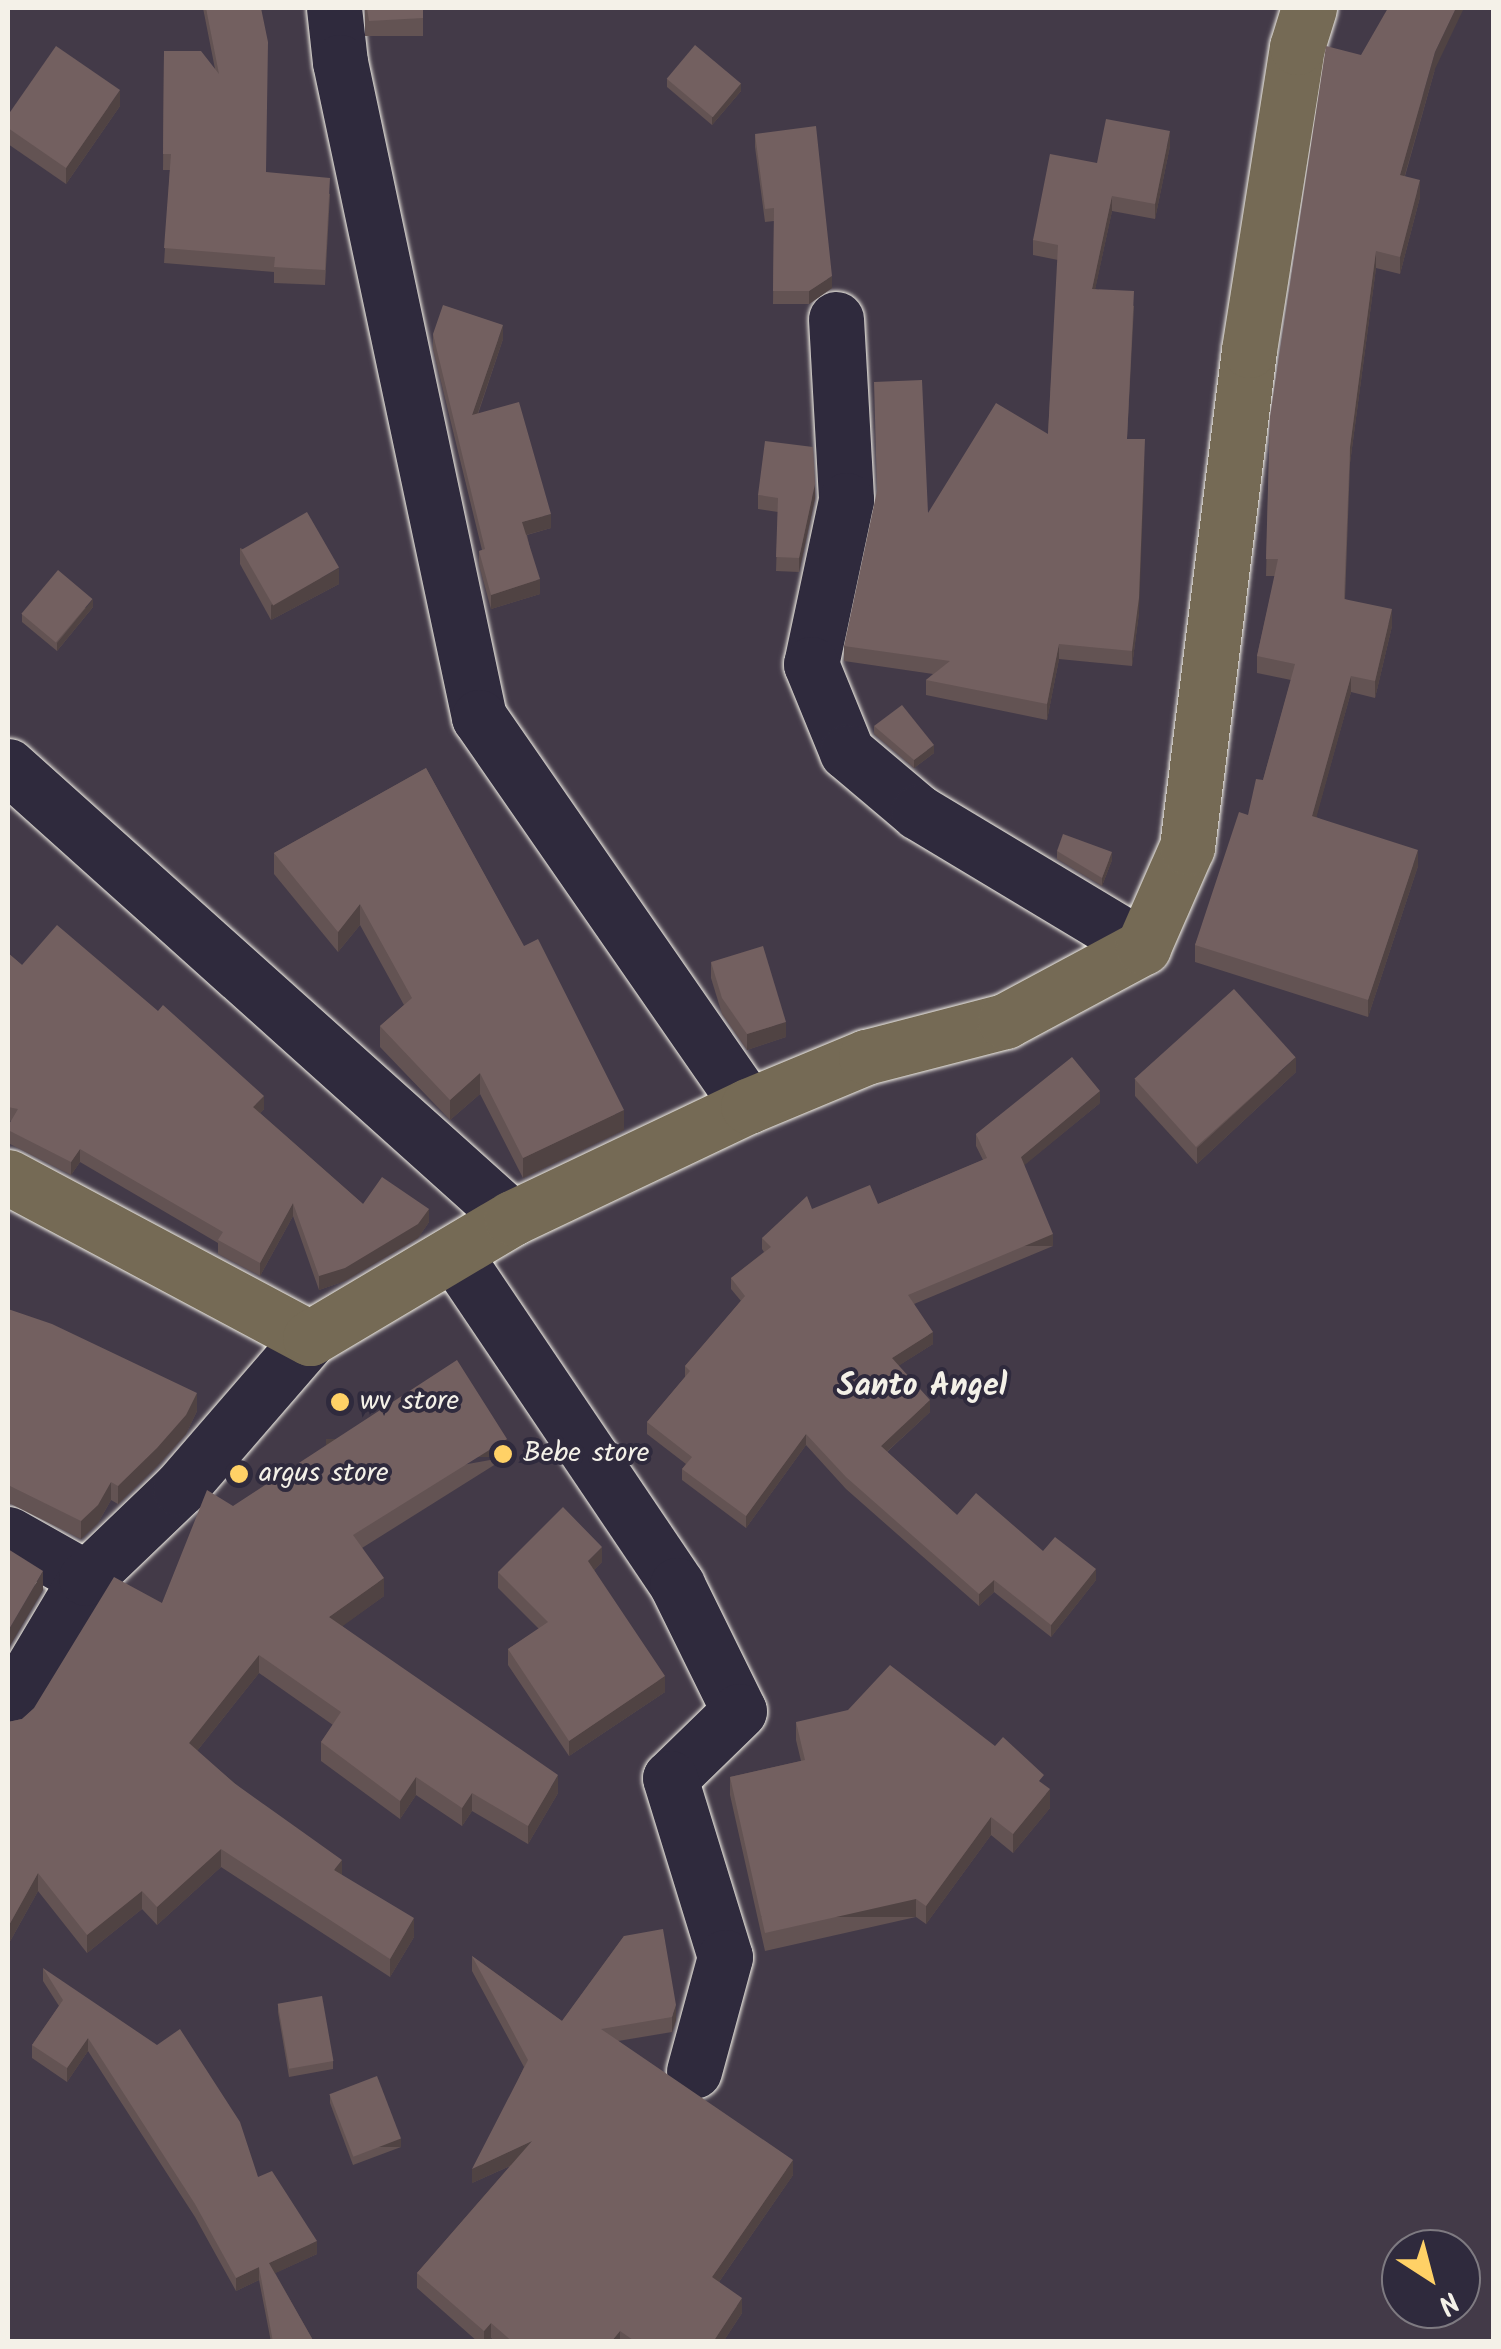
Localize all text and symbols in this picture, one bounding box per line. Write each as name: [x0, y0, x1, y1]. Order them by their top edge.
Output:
district label: Santo Angel: [837, 1368, 1007, 1406]
place label: wv store: [360, 1385, 459, 1419]
marker: wv store: [329, 1391, 351, 1413]
place label: Bebe store: [523, 1437, 649, 1471]
marker: Bebe store: [492, 1443, 514, 1465]
place label: argus store: [259, 1457, 389, 1491]
marker: argus store: [228, 1463, 250, 1485]
north arrow: [1381, 2229, 1481, 2329]
text: N: [1427, 2279, 1468, 2325]

